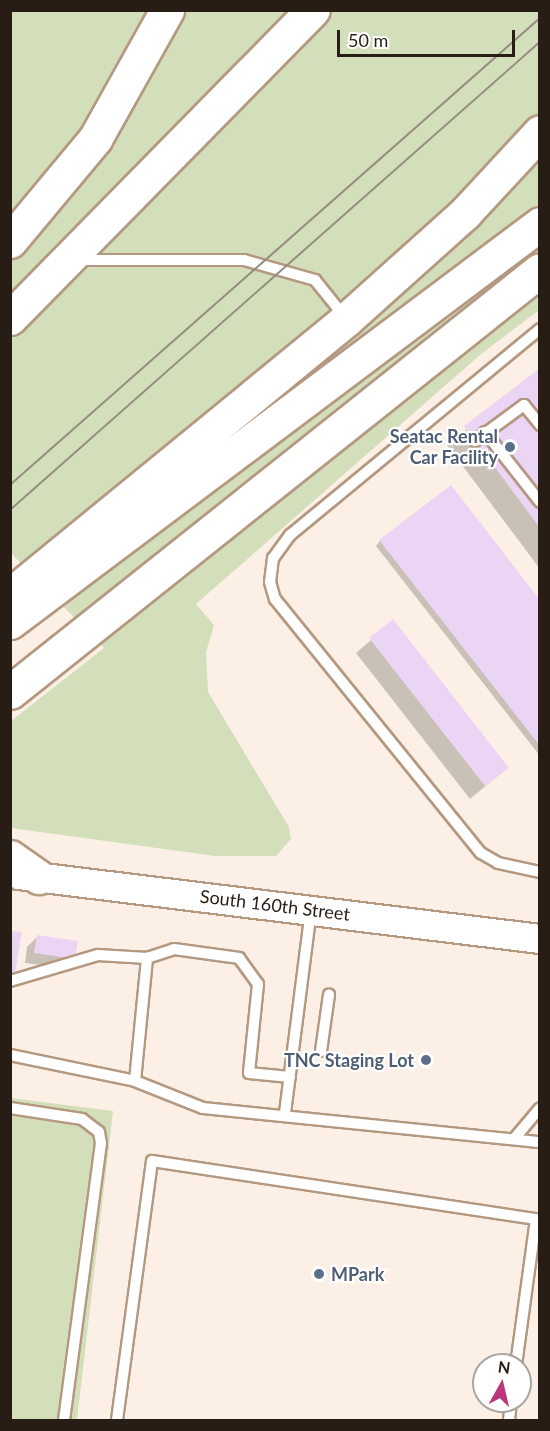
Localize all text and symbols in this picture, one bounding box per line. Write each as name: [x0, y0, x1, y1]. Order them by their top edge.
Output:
scale bar: [340, 18, 518, 56]
text: 50 m: [348, 29, 388, 51]
place label: Seatac Rental Car Facility: [390, 426, 498, 468]
marker: Seatac Rental Car Facility: [503, 440, 517, 454]
street label: South 160th Street: [199, 885, 351, 925]
place label: TNC Staging Lot: [284, 1049, 414, 1071]
marker: TNC Staging Lot: [419, 1053, 433, 1067]
place label: MPark: [331, 1263, 384, 1285]
marker: MPark: [312, 1267, 326, 1281]
north arrow: [472, 1353, 532, 1413]
text: N: [497, 1356, 512, 1377]

